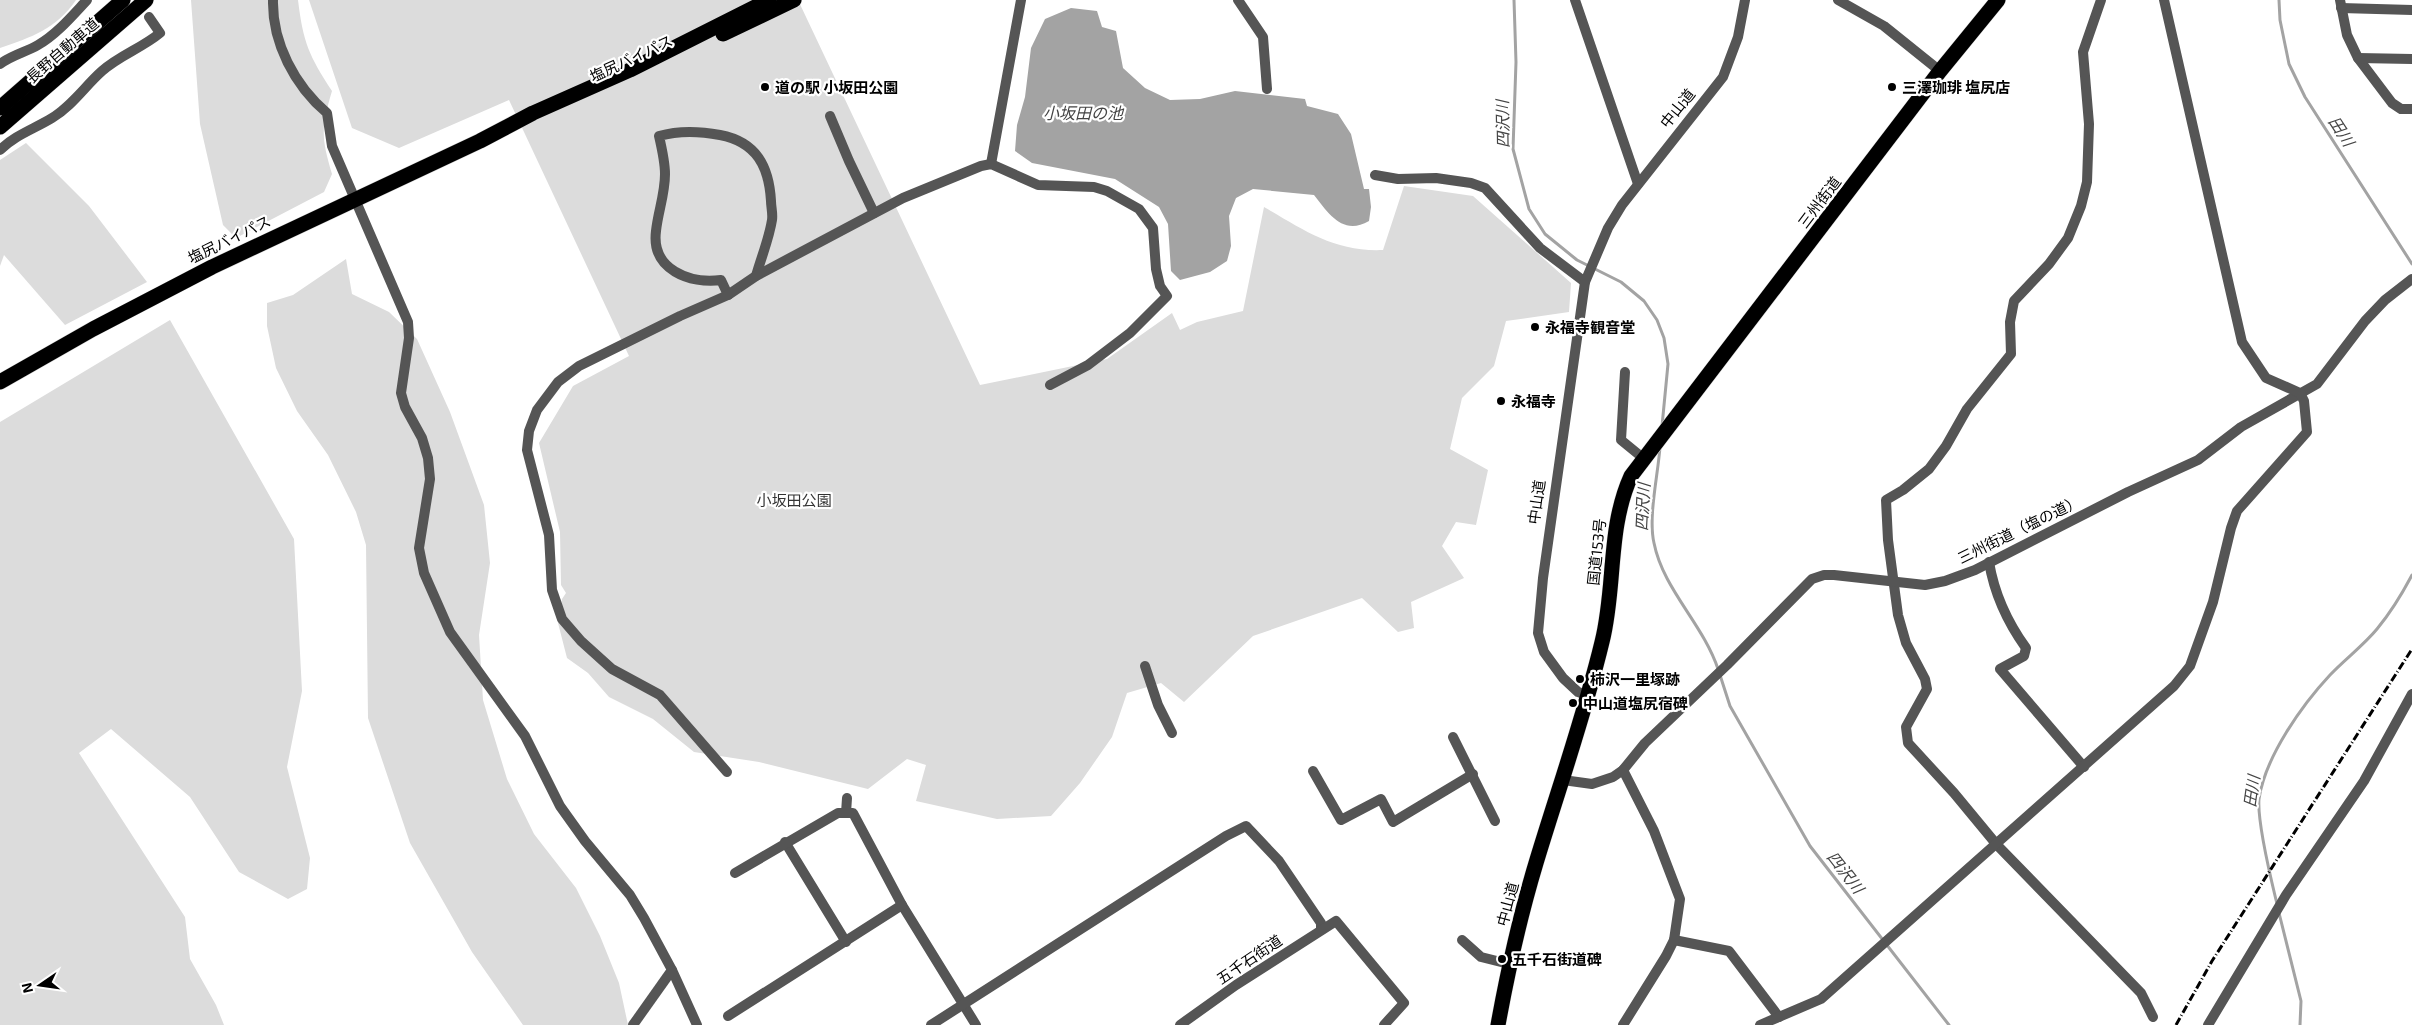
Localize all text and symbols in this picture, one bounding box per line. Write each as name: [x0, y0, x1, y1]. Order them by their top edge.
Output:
street label: 長野自動車道: [22, 14, 102, 86]
street label: 塩尻バイパス: [587, 31, 675, 85]
place label: 道の駅 小坂田公園: [775, 78, 898, 96]
place label: 三澤珈琲 塩尻店: [1902, 78, 2010, 96]
marker: 道の駅 小坂田公園: [759, 81, 771, 93]
marker: 三澤珈琲 塩尻店: [1886, 81, 1898, 93]
street label: 中山道: [1656, 85, 1698, 131]
water label: 四沢川: [1492, 98, 1512, 148]
water label: 小坂田の池: [1043, 103, 1125, 122]
water label: 田川: [2325, 112, 2360, 151]
street label: 三州街道: [1794, 173, 1844, 231]
street label: 塩尻バイパス: [185, 211, 273, 267]
place label: 永福寺観音堂: [1545, 318, 1635, 336]
marker: 永福寺観音堂: [1529, 321, 1541, 333]
place label: 永福寺: [1511, 392, 1556, 410]
marker: 永福寺: [1495, 395, 1507, 407]
street label: 中山道: [1524, 478, 1548, 526]
water label: 四沢川: [1631, 481, 1653, 531]
park label: 小坂田公園: [756, 491, 832, 509]
street label: 三州街道（塩の道）: [1954, 491, 2084, 567]
street label: 国道153号: [1584, 518, 1608, 586]
place label: 柿沢一里塚跡: [1590, 670, 1680, 688]
marker: 柿沢一里塚跡: [1574, 673, 1586, 685]
place label: 中山道塩尻宿碑: [1583, 694, 1688, 712]
marker: 中山道塩尻宿碑: [1567, 697, 1579, 709]
water label: 田川: [2239, 772, 2263, 808]
water label: 四沢川: [1824, 847, 1869, 898]
street label: 中山道: [1492, 880, 1522, 928]
street label: 五千石街道: [1213, 931, 1285, 987]
place label: 五千石街道碑: [1512, 950, 1602, 968]
marker: 五千石街道碑: [1496, 953, 1508, 965]
north arrow: [15, 960, 65, 1010]
text: N: [17, 981, 36, 995]

